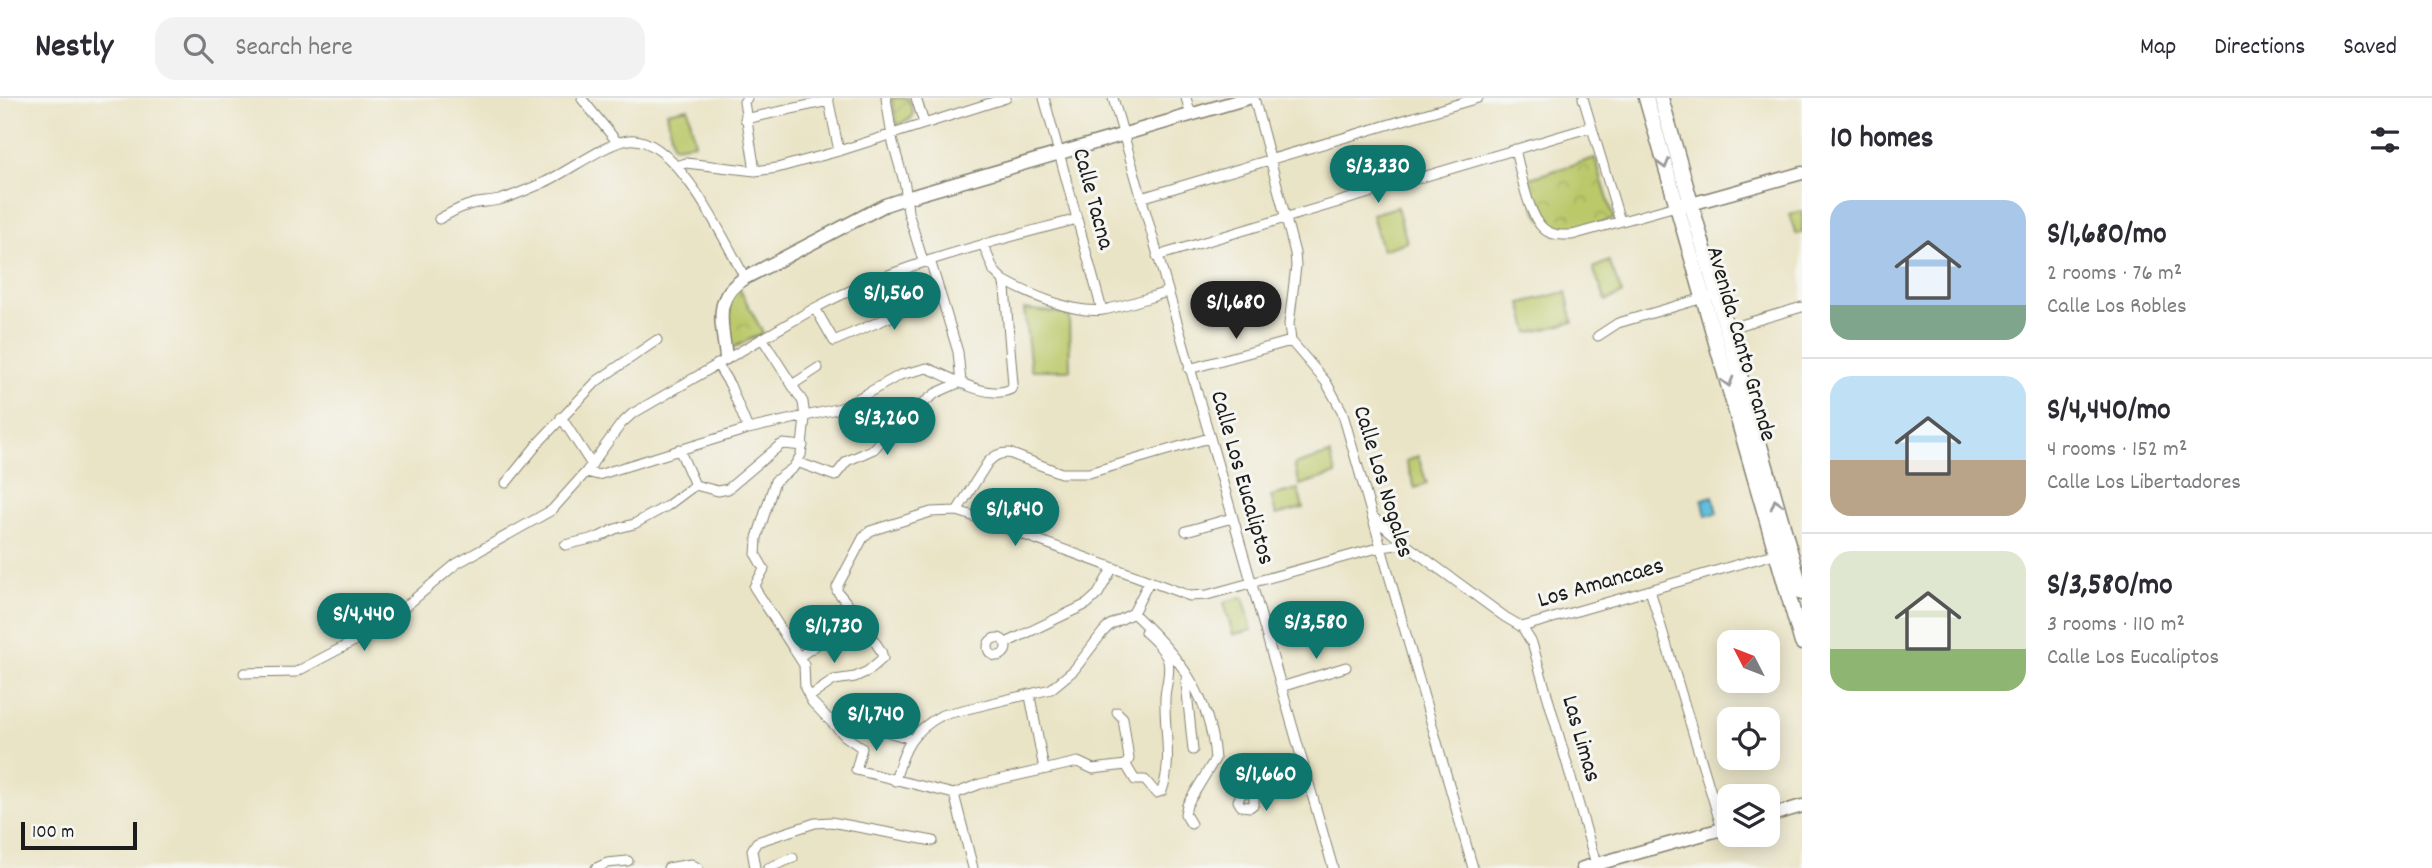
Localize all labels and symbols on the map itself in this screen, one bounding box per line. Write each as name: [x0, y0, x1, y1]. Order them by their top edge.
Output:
street label: Calle Tacna: [1062, 145, 1122, 254]
pin: S/3,330: [1313, 146, 1443, 205]
one-way arrow: [1656, 157, 1671, 169]
street label: Avenida Canto Grande: [1696, 242, 1784, 446]
pin: S/1,560: [829, 272, 959, 332]
pin: S/1,680: [1171, 282, 1301, 341]
one-way arrow: [1719, 376, 1734, 388]
street label: Calle Los Eucaliptos: [1200, 387, 1282, 569]
pin: S/3,260: [822, 398, 952, 457]
street label: Calle Los Nogales: [1343, 402, 1421, 562]
pin: S/1,840: [950, 489, 1080, 548]
one-way arrow: [1770, 498, 1785, 510]
street label: Los Amancaes: [1534, 550, 1668, 618]
pin: S/4,440: [299, 594, 429, 653]
pin: S/3,580: [1251, 602, 1381, 661]
pin: S/1,730: [769, 606, 899, 665]
north arrow: [1717, 630, 1780, 693]
street label: Las Limas: [1551, 692, 1609, 786]
pin: S/1,740: [811, 694, 941, 753]
pin: S/1,660: [1201, 754, 1331, 813]
scale bar: [21, 819, 136, 851]

